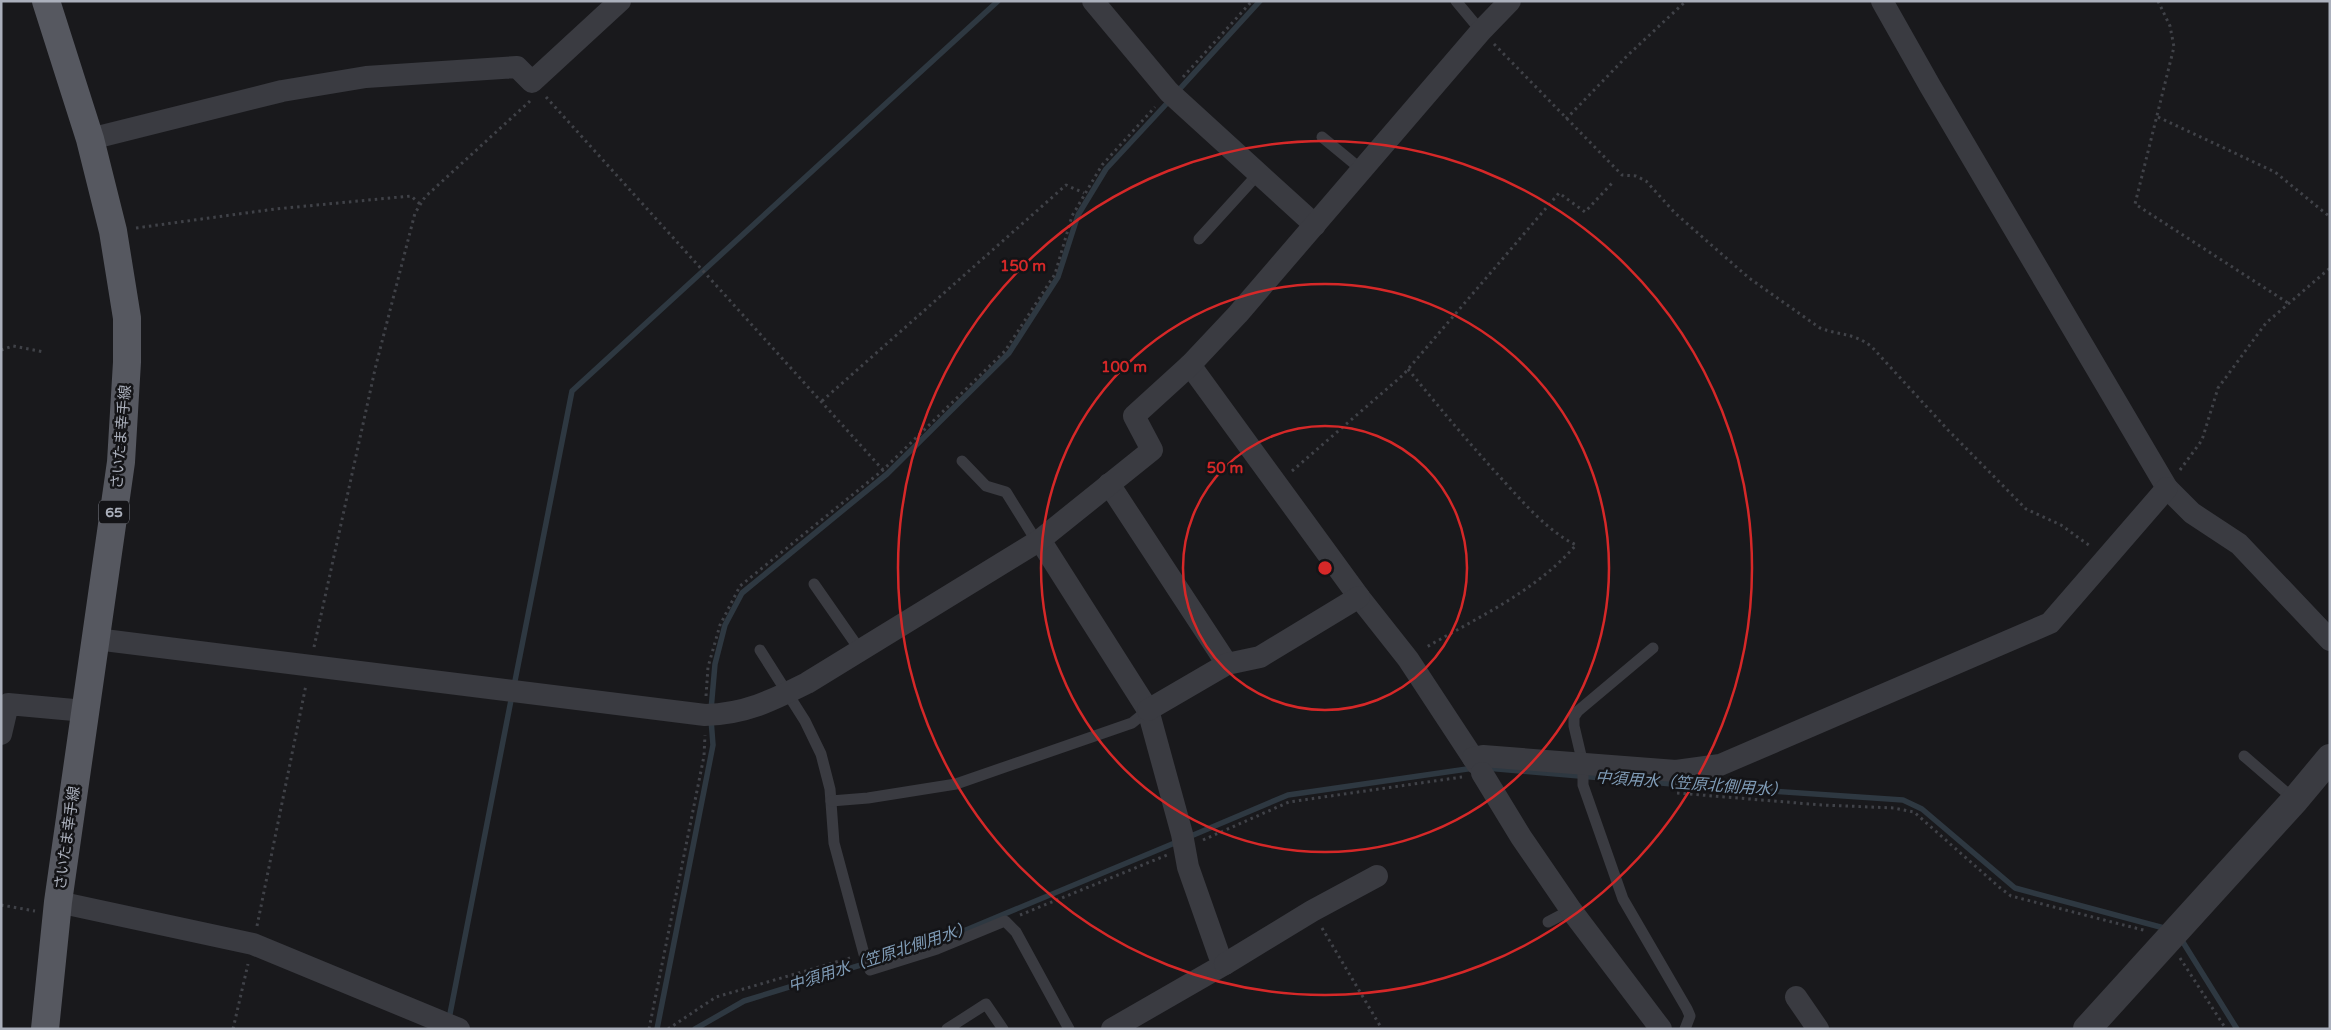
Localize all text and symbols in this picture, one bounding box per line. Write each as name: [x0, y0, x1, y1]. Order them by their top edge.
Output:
text: 150 m: [1000, 257, 1046, 275]
text: 100 m: [1101, 358, 1147, 376]
street label: さいたま幸手線: [107, 384, 135, 490]
text: 50 m: [1207, 459, 1243, 477]
road number: 65: [99, 501, 129, 524]
centre of rings: [1316, 559, 1334, 577]
water label: 中須用水（笠原北側用水）: [1595, 767, 1787, 801]
street label: さいたま幸手線: [51, 785, 83, 891]
water label: 中須用水（笠原北側用水）: [786, 918, 974, 996]

